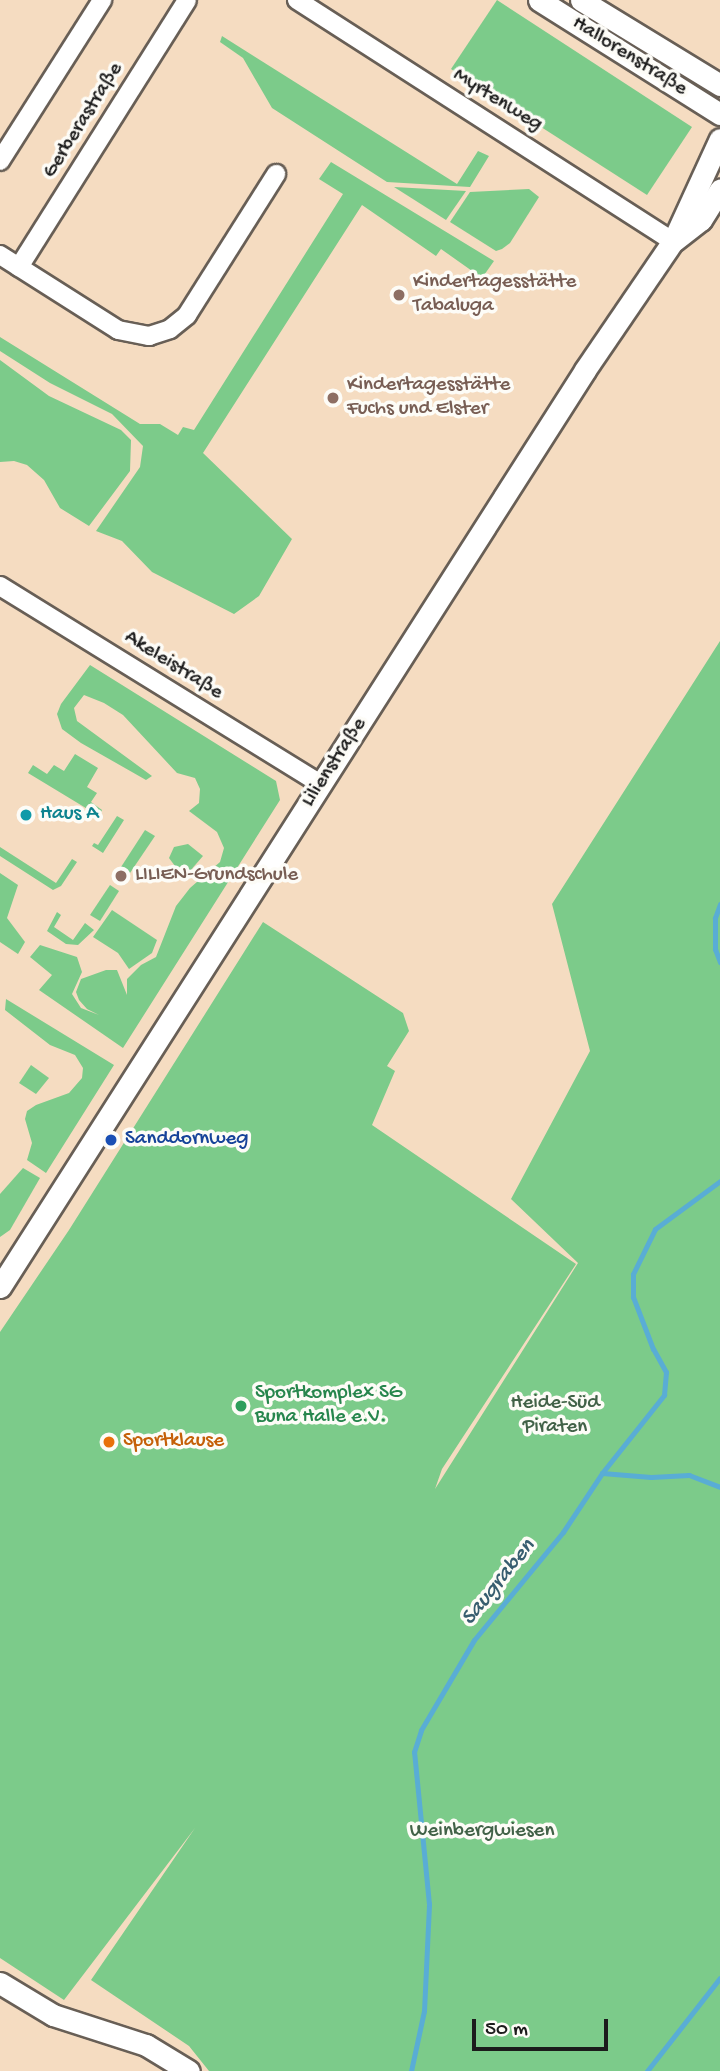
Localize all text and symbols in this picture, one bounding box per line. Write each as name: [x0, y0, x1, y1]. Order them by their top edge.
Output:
street label: Hallorenstraße: [567, 12, 691, 102]
street label: Gerberastraße: [38, 59, 130, 183]
street label: Myrtenweg: [448, 64, 546, 138]
place label: Kindertagesstätte Tabaluga: [413, 270, 576, 320]
marker: Kindertagesstätte Tabaluga: [391, 287, 407, 303]
place label: Kindertagesstätte Fuchs und Elster: [347, 373, 510, 423]
marker: Kindertagesstätte Fuchs und Elster: [325, 390, 341, 406]
street label: Akeleistraße: [119, 626, 227, 706]
street label: Lilienstraße: [297, 714, 373, 812]
place label: Haus A: [40, 802, 99, 828]
marker: Haus A: [18, 807, 34, 823]
place label: LILIEN-Grundschule: [135, 863, 298, 889]
marker: LILIEN-Grundschule: [113, 868, 129, 884]
place label: Sanddornweg: [125, 1127, 248, 1153]
marker: Sanddornweg: [103, 1132, 119, 1148]
place label: Sportkomplex SG Buna Halle e.V.: [255, 1381, 402, 1431]
park label: Heide-Süd Piraten: [510, 1391, 600, 1441]
marker: Sportkomplex SG Buna Halle e.V.: [233, 1398, 249, 1414]
place label: Sportklause: [123, 1429, 224, 1455]
marker: Sportklause: [101, 1434, 117, 1450]
water label: Saugraben: [456, 1534, 542, 1632]
park label: Weinbergwiesen: [410, 1819, 554, 1845]
scale bar: [475, 2004, 612, 2048]
text: 50 m: [485, 2018, 528, 2043]

